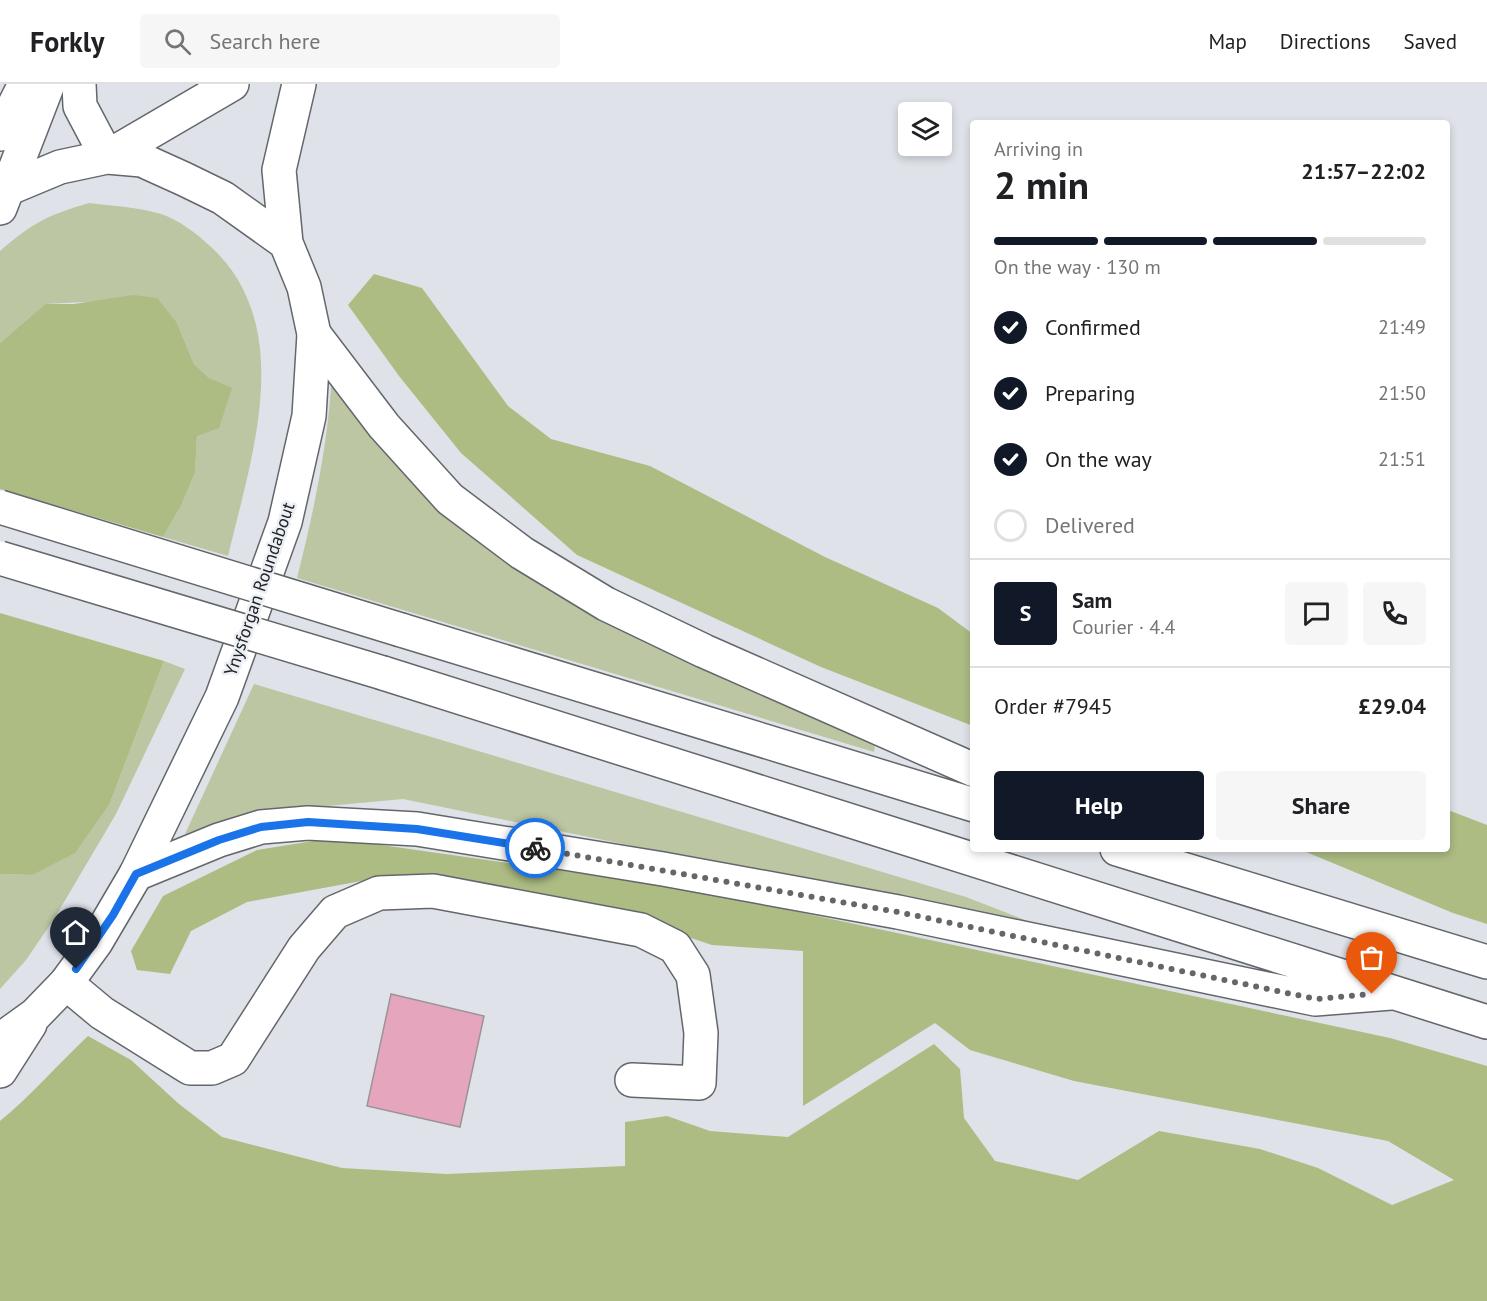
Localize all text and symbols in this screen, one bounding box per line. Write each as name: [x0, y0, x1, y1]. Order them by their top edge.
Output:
search box: [140, 14, 560, 68]
text: Forkly: [30, 23, 104, 60]
icon: search: [161, 25, 194, 58]
text: Search here: [209, 27, 320, 55]
text: Map: [1208, 28, 1247, 55]
text: Directions: [1280, 28, 1371, 55]
text: Saved: [1404, 28, 1457, 55]
map controls: [898, 102, 952, 156]
button: layers: [898, 102, 952, 156]
text: Arriving in: [994, 136, 1083, 162]
text: 21:57–22:02: [1301, 157, 1426, 185]
text: 2 min: [994, 159, 1089, 210]
text: On the way · 130 m: [994, 254, 1161, 280]
icon: check: [994, 311, 1027, 344]
text: Confirmed: [1045, 313, 1141, 341]
text: 21:49: [1378, 314, 1426, 340]
icon: check: [994, 377, 1027, 410]
text: Preparing: [1045, 379, 1135, 407]
text: 21:50: [1378, 380, 1426, 406]
icon: check: [994, 443, 1027, 476]
text: On the way: [1045, 445, 1152, 473]
text: 21:51: [1378, 446, 1426, 472]
street label: Ynysforgan Roundabout: [219, 499, 299, 679]
text: Delivered: [1045, 511, 1135, 539]
button: chat: [1285, 582, 1348, 645]
button: phone: [1363, 582, 1426, 645]
text: Sam: [1072, 586, 1112, 614]
text: S: [1020, 599, 1031, 627]
text: Courier · 4.4: [1072, 614, 1175, 640]
text: Order #7945: [994, 692, 1113, 720]
text: £29.04: [1358, 692, 1426, 720]
button: Help: [994, 771, 1204, 840]
button: Share: [1216, 771, 1426, 840]
courier: [505, 818, 565, 878]
icon: bike: [519, 832, 552, 865]
pin: [50, 907, 101, 969]
icon: home: [59, 916, 92, 949]
pin: [1346, 932, 1397, 994]
icon: bag: [1355, 941, 1388, 974]

